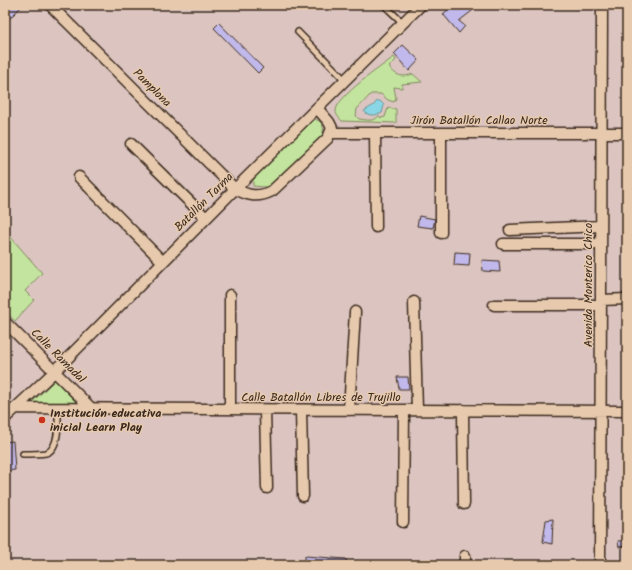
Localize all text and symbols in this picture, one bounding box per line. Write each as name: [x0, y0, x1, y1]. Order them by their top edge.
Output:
street label: Pamplona: [128, 64, 176, 112]
street label: Jirón Batallón Callao Norte: [410, 111, 548, 130]
street label: Batallón Tarma: [170, 168, 238, 236]
street label: Avenida Monterico Chico: [579, 223, 598, 347]
street label: Calle Ramadal: [26, 324, 90, 388]
street label: Calle Batallón Libres de Trujillo: [241, 388, 401, 407]
place label: Institución educativa inicial Learn Play: [50, 404, 161, 437]
marker: Institución educativa inicial Learn Play: [37, 415, 47, 425]

